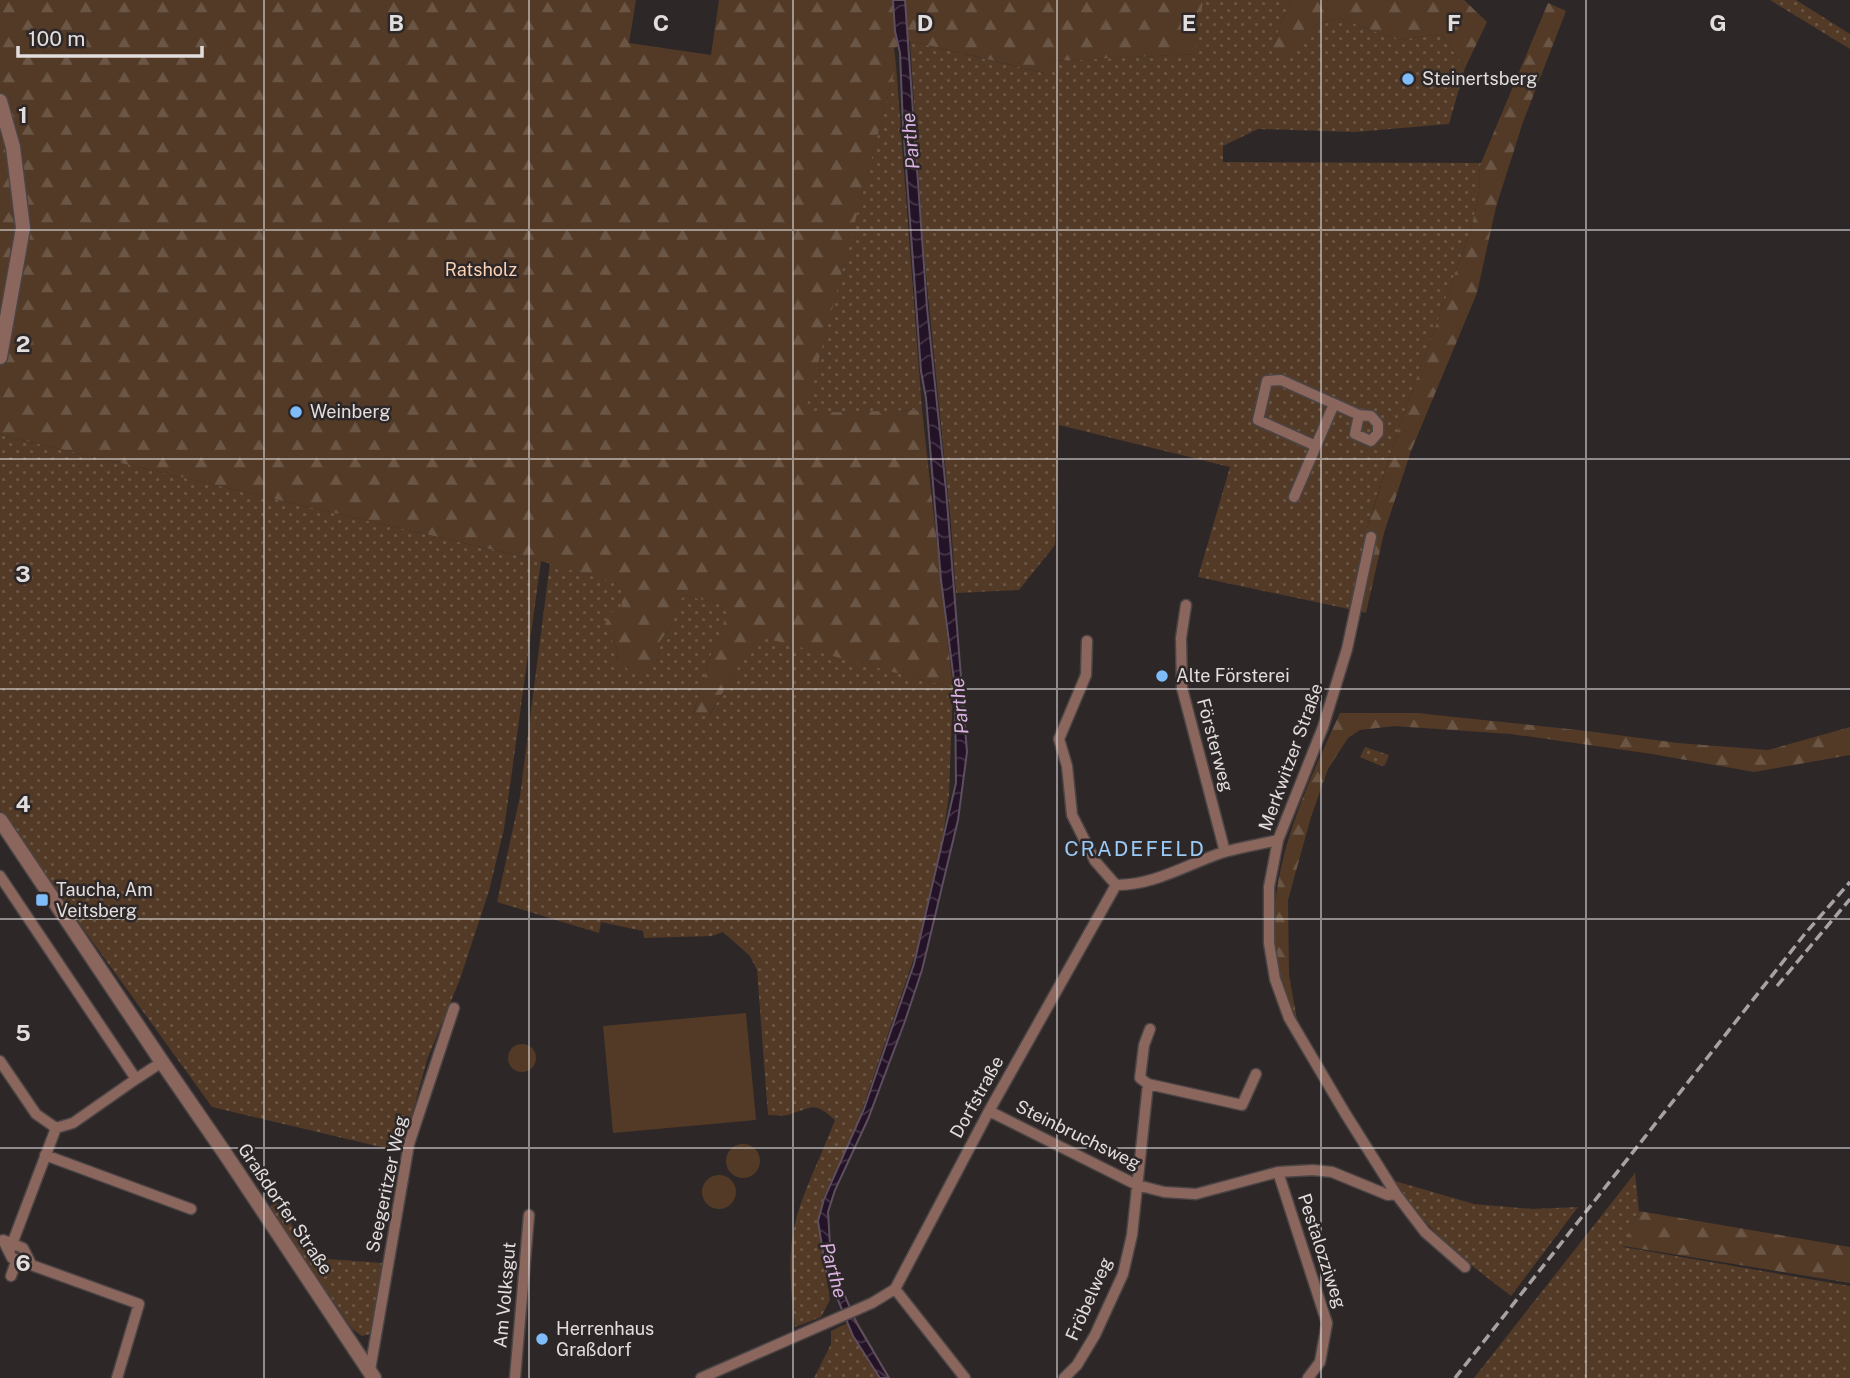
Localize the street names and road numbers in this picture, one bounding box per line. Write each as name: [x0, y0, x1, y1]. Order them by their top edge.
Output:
street label: Merkwitzer Straße: [1254, 680, 1327, 833]
street label: Försterweg: [1193, 696, 1238, 794]
street label: Dorfstraße: [946, 1052, 1008, 1141]
street label: Steinbruchsweg: [1012, 1095, 1144, 1174]
street label: Seegeritzer Weg: [362, 1114, 411, 1254]
street label: Graßdorfer Straße: [234, 1139, 337, 1278]
street label: Pestalozziweg: [1294, 1191, 1351, 1311]
street label: Am Volksgut: [489, 1241, 520, 1349]
street label: Fröbelweg: [1061, 1254, 1116, 1344]

